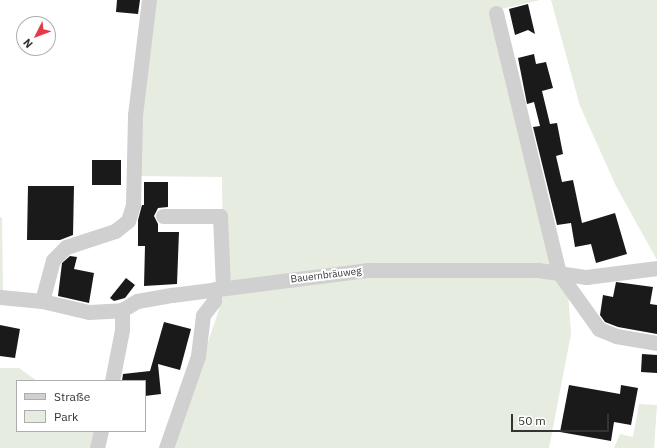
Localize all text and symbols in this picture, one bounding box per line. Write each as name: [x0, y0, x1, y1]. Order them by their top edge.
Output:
north arrow: [16, 16, 56, 56]
text: N: [20, 36, 36, 51]
street label: Bauernbräuweg: [290, 265, 362, 285]
legend: [16, 380, 146, 432]
text: Straße: [54, 389, 90, 404]
scale bar: [513, 406, 611, 432]
text: Park: [54, 409, 78, 424]
text: 50 m: [518, 413, 546, 428]

